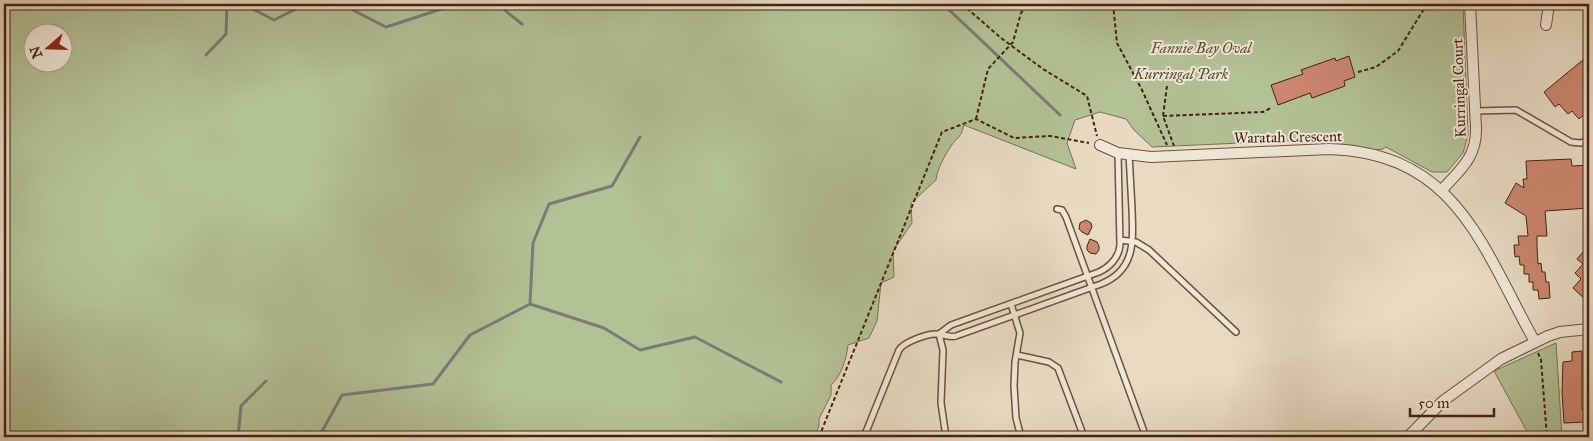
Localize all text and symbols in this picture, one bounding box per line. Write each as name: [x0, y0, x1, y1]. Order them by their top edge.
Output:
north arrow: [22, 22, 72, 72]
street label: Kurringal Court: [1448, 37, 1470, 138]
park label: Fannie Bay Oval: [1150, 39, 1253, 57]
text: N: [26, 44, 46, 61]
park label: Kurringal Park: [1133, 65, 1229, 83]
street label: Waratah Crescent: [1234, 127, 1343, 147]
scale bar: [1410, 386, 1494, 418]
text: 50 m: [1418, 394, 1450, 412]

